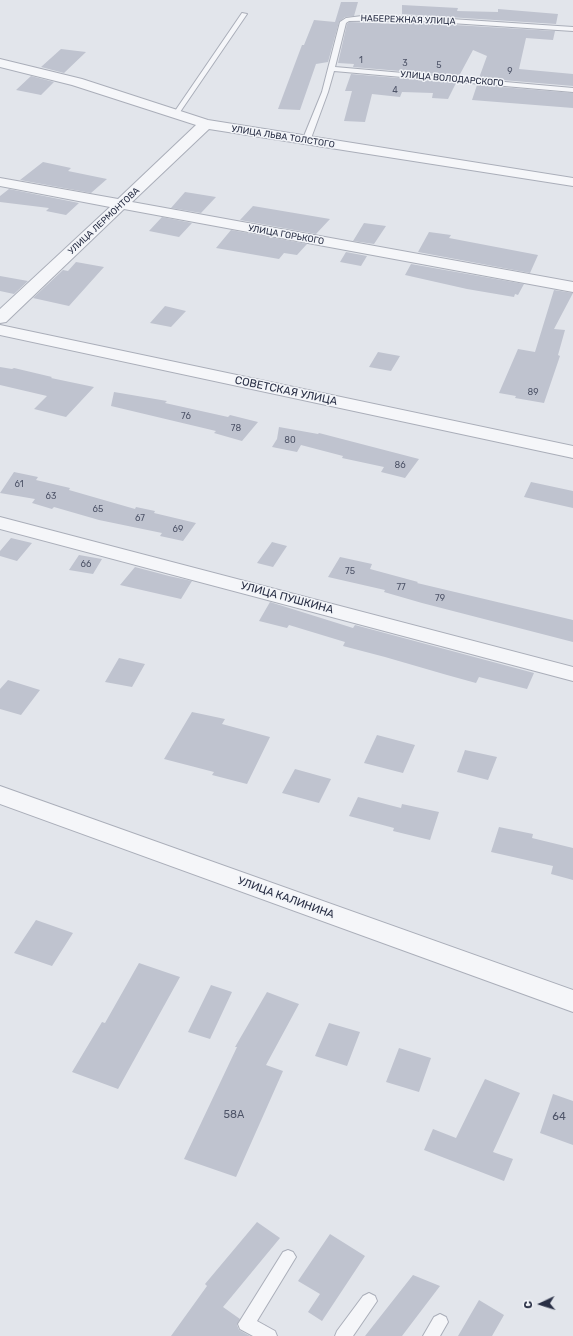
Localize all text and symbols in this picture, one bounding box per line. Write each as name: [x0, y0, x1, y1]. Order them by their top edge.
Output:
street label: НАБЕРЕЖНАЯ УЛИЦА: [360, 13, 456, 27]
house number: 1: [359, 55, 363, 65]
house number: 3: [402, 58, 408, 68]
house number: 5: [436, 60, 442, 70]
house number: 9: [507, 66, 513, 76]
street label: УЛИЦА ВОЛОДАРСКОГО: [400, 69, 504, 89]
house number: 4: [392, 85, 398, 95]
street label: УЛИЦА ЛЬВА ТОЛСТОГО: [231, 123, 335, 151]
street label: УЛИЦА ЛЕРМОНТОВА: [66, 185, 142, 257]
street label: УЛИЦА ГОРЬКОГО: [247, 223, 325, 247]
street label: СОВЕТСКАЯ УЛИЦА: [234, 374, 338, 408]
house number: 89: [527, 387, 539, 397]
house number: 76: [181, 411, 191, 421]
house number: 78: [231, 423, 241, 433]
house number: 80: [284, 435, 296, 445]
house number: 86: [394, 460, 406, 470]
house number: 61: [14, 479, 24, 489]
house number: 63: [46, 491, 56, 501]
house number: 65: [93, 504, 103, 514]
house number: 67: [135, 513, 145, 523]
house number: 69: [173, 524, 183, 534]
house number: 66: [81, 559, 91, 569]
house number: 75: [345, 566, 355, 576]
street label: УЛИЦА ПУШКИНА: [239, 579, 335, 617]
house number: 77: [396, 582, 406, 592]
house number: 79: [435, 593, 445, 603]
street label: УЛИЦА КАЛИНИНА: [236, 874, 336, 922]
house number: 58А: [224, 1108, 244, 1122]
house number: 64: [552, 1110, 566, 1124]
north arrow: [521, 1284, 561, 1324]
text: С: [522, 1301, 535, 1309]

